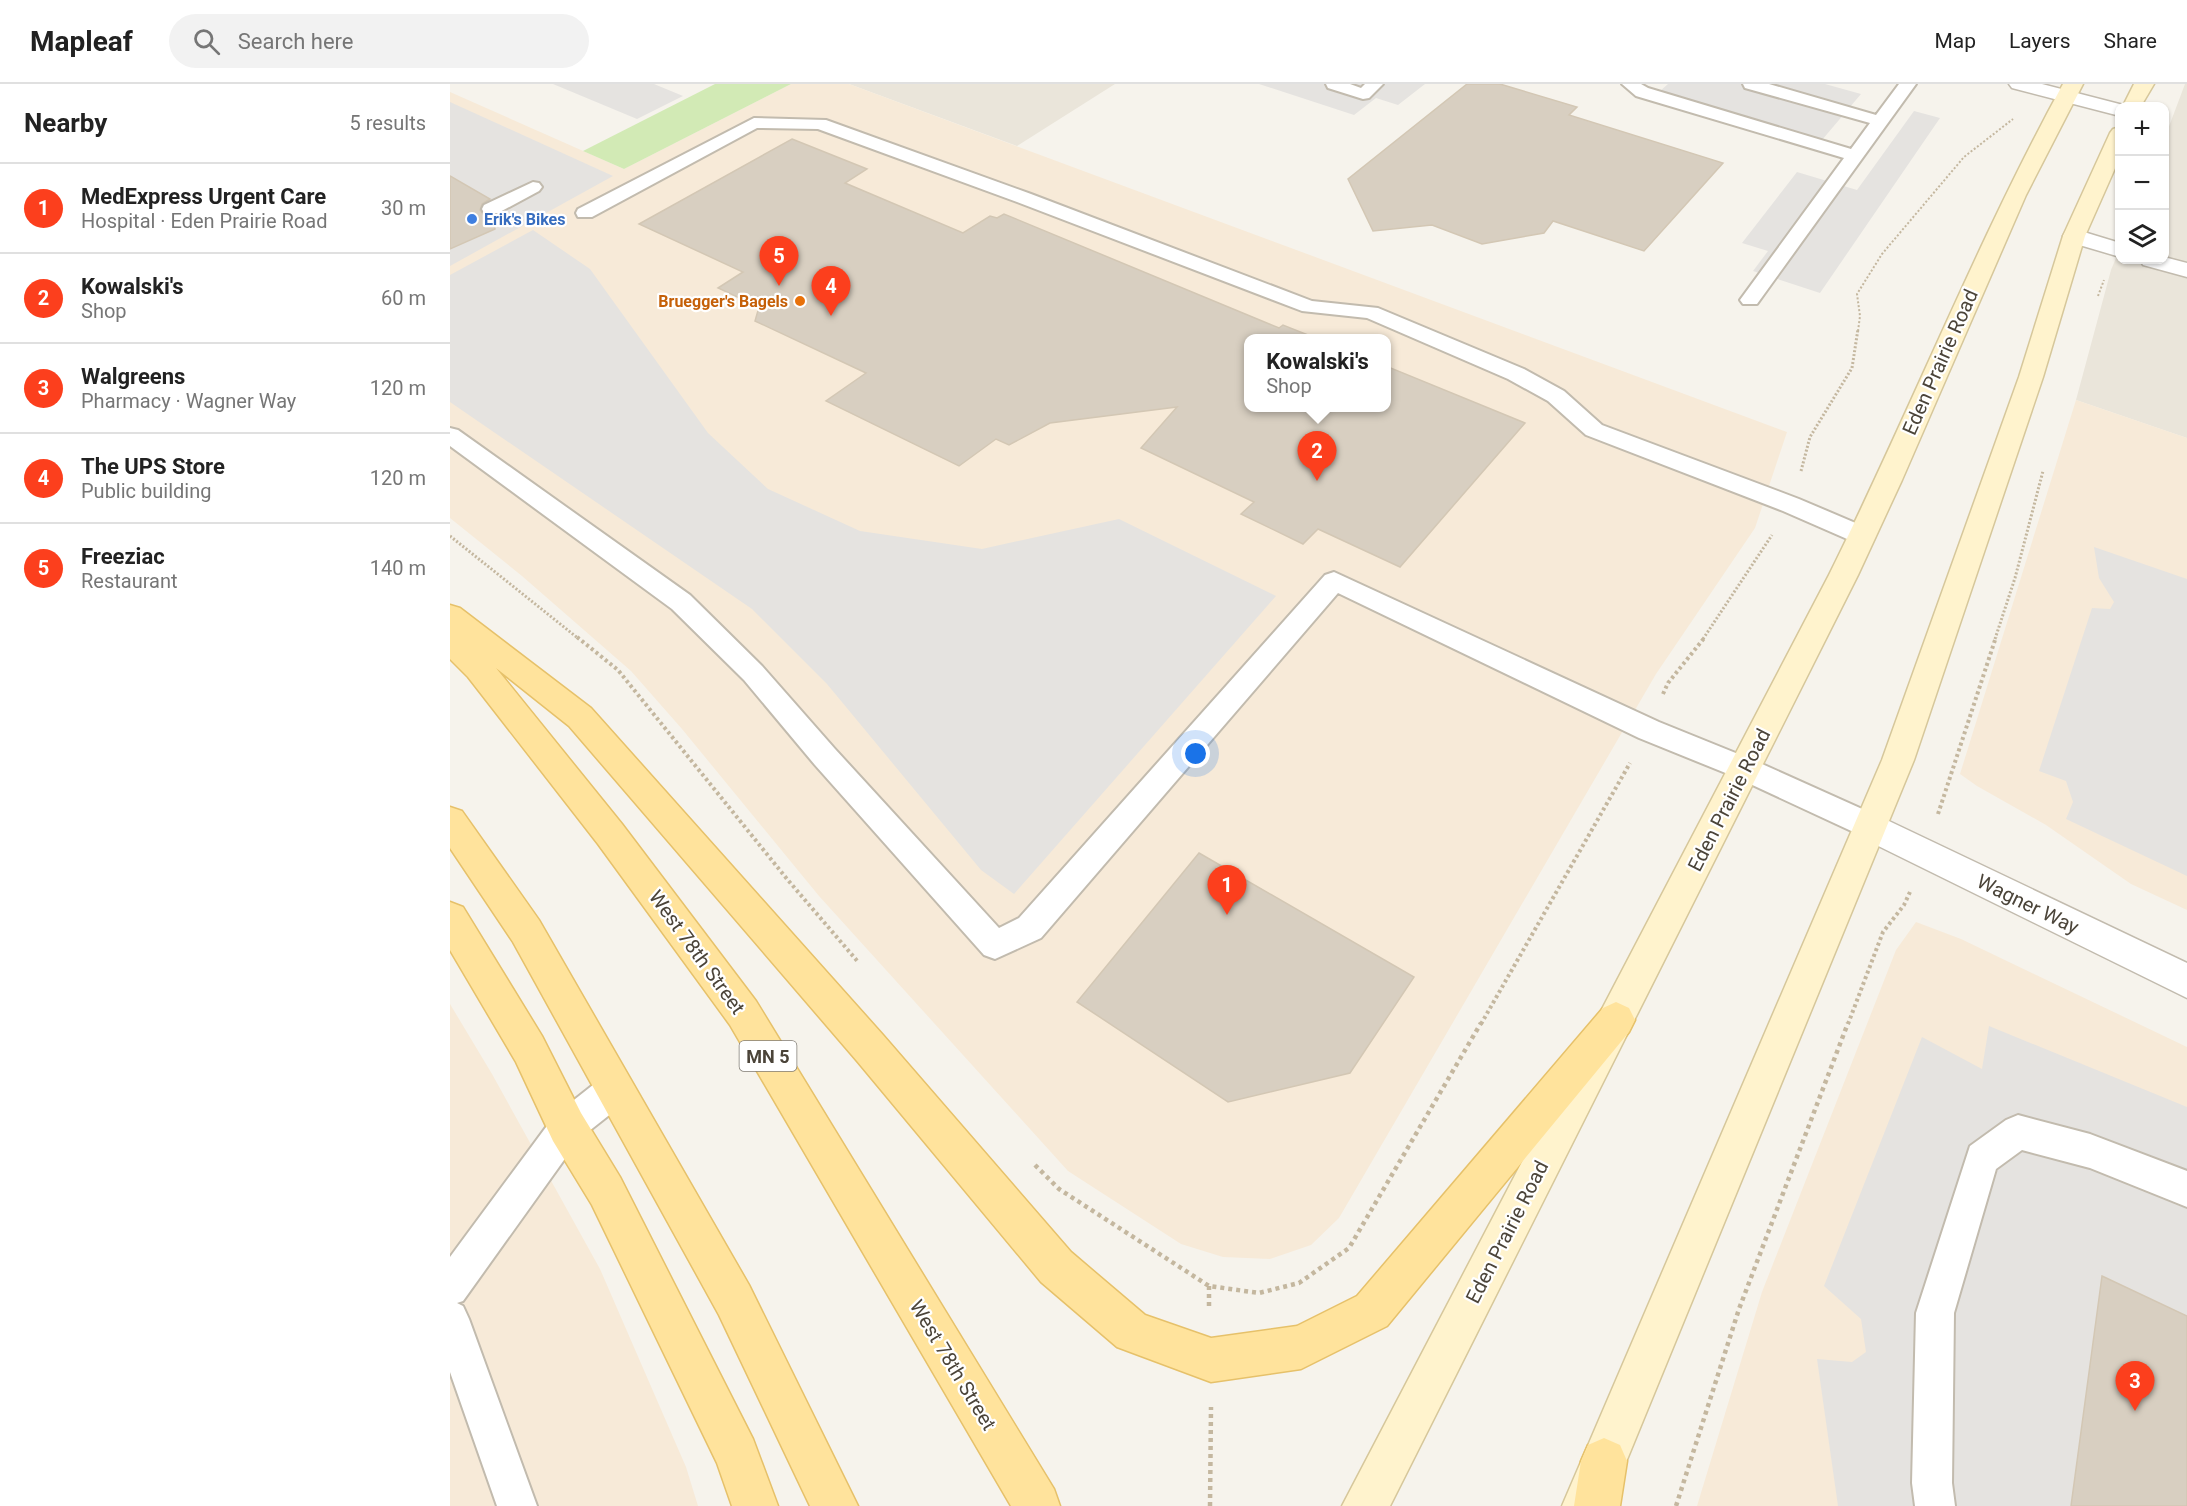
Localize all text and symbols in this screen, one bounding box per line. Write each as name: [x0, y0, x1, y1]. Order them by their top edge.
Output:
search box: [169, 14, 589, 68]
text: Mapleaf: [30, 25, 133, 58]
icon: search: [190, 25, 223, 58]
text: Search here: [238, 29, 354, 54]
text: Map: [1934, 29, 1976, 53]
text: Layers: [2009, 29, 2070, 53]
text: Share: [2103, 29, 2157, 53]
map controls: [2115, 102, 2169, 264]
button: +: [2115, 102, 2169, 156]
text: Nearby: [24, 108, 107, 138]
text: 5 results: [350, 111, 426, 135]
button: −: [2115, 156, 2169, 210]
text: MedExpress Urgent Care: [81, 184, 326, 209]
text: 1: [38, 196, 49, 220]
text: 30 m: [381, 196, 426, 220]
text: Hospital · Eden Prairie Road: [81, 209, 327, 233]
place label: Erik's Bikes: [484, 210, 565, 229]
button: layers: [2115, 210, 2169, 264]
marker: Erik's Bikes: [465, 212, 479, 226]
pin: 5: [760, 236, 798, 286]
pin: 4: [812, 266, 850, 316]
text: Kowalski's: [81, 274, 184, 299]
street label: Eden Prairie Road: [1897, 285, 1983, 439]
text: 2: [38, 286, 49, 310]
text: 60 m: [381, 286, 426, 310]
place label: Bruegger's Bagels: [658, 292, 788, 311]
marker: Bruegger's Bagels: [793, 294, 807, 308]
text: Shop: [81, 299, 127, 323]
popup: [1244, 334, 1391, 412]
text: Kowalski's: [1266, 349, 1369, 374]
text: Walgreens: [81, 364, 185, 389]
text: Shop: [1266, 374, 1312, 398]
text: 3: [38, 376, 49, 400]
text: 120 m: [370, 376, 426, 400]
text: Pharmacy · Wagner Way: [81, 389, 296, 413]
pin: 2: [1298, 432, 1336, 481]
text: The UPS Store: [81, 454, 225, 479]
text: 4: [38, 466, 49, 490]
text: 120 m: [370, 466, 426, 490]
text: Public building: [81, 479, 211, 503]
text: Freeziac: [81, 544, 165, 569]
text: 5: [38, 556, 49, 580]
text: 140 m: [370, 556, 426, 580]
text: Restaurant: [81, 569, 178, 593]
street label: Eden Prairie Road: [1683, 725, 1775, 875]
your location: [1181, 739, 1210, 768]
pin: 1: [1208, 866, 1246, 915]
street label: Wagner Way: [1973, 869, 2083, 939]
street label: West 78th Street: [644, 885, 750, 1019]
road number: MN 5: [740, 1041, 796, 1071]
street label: Eden Prairie Road: [1461, 1157, 1553, 1307]
street label: West 78th Street: [905, 1296, 1001, 1434]
pin: 3: [2116, 1362, 2154, 1411]

